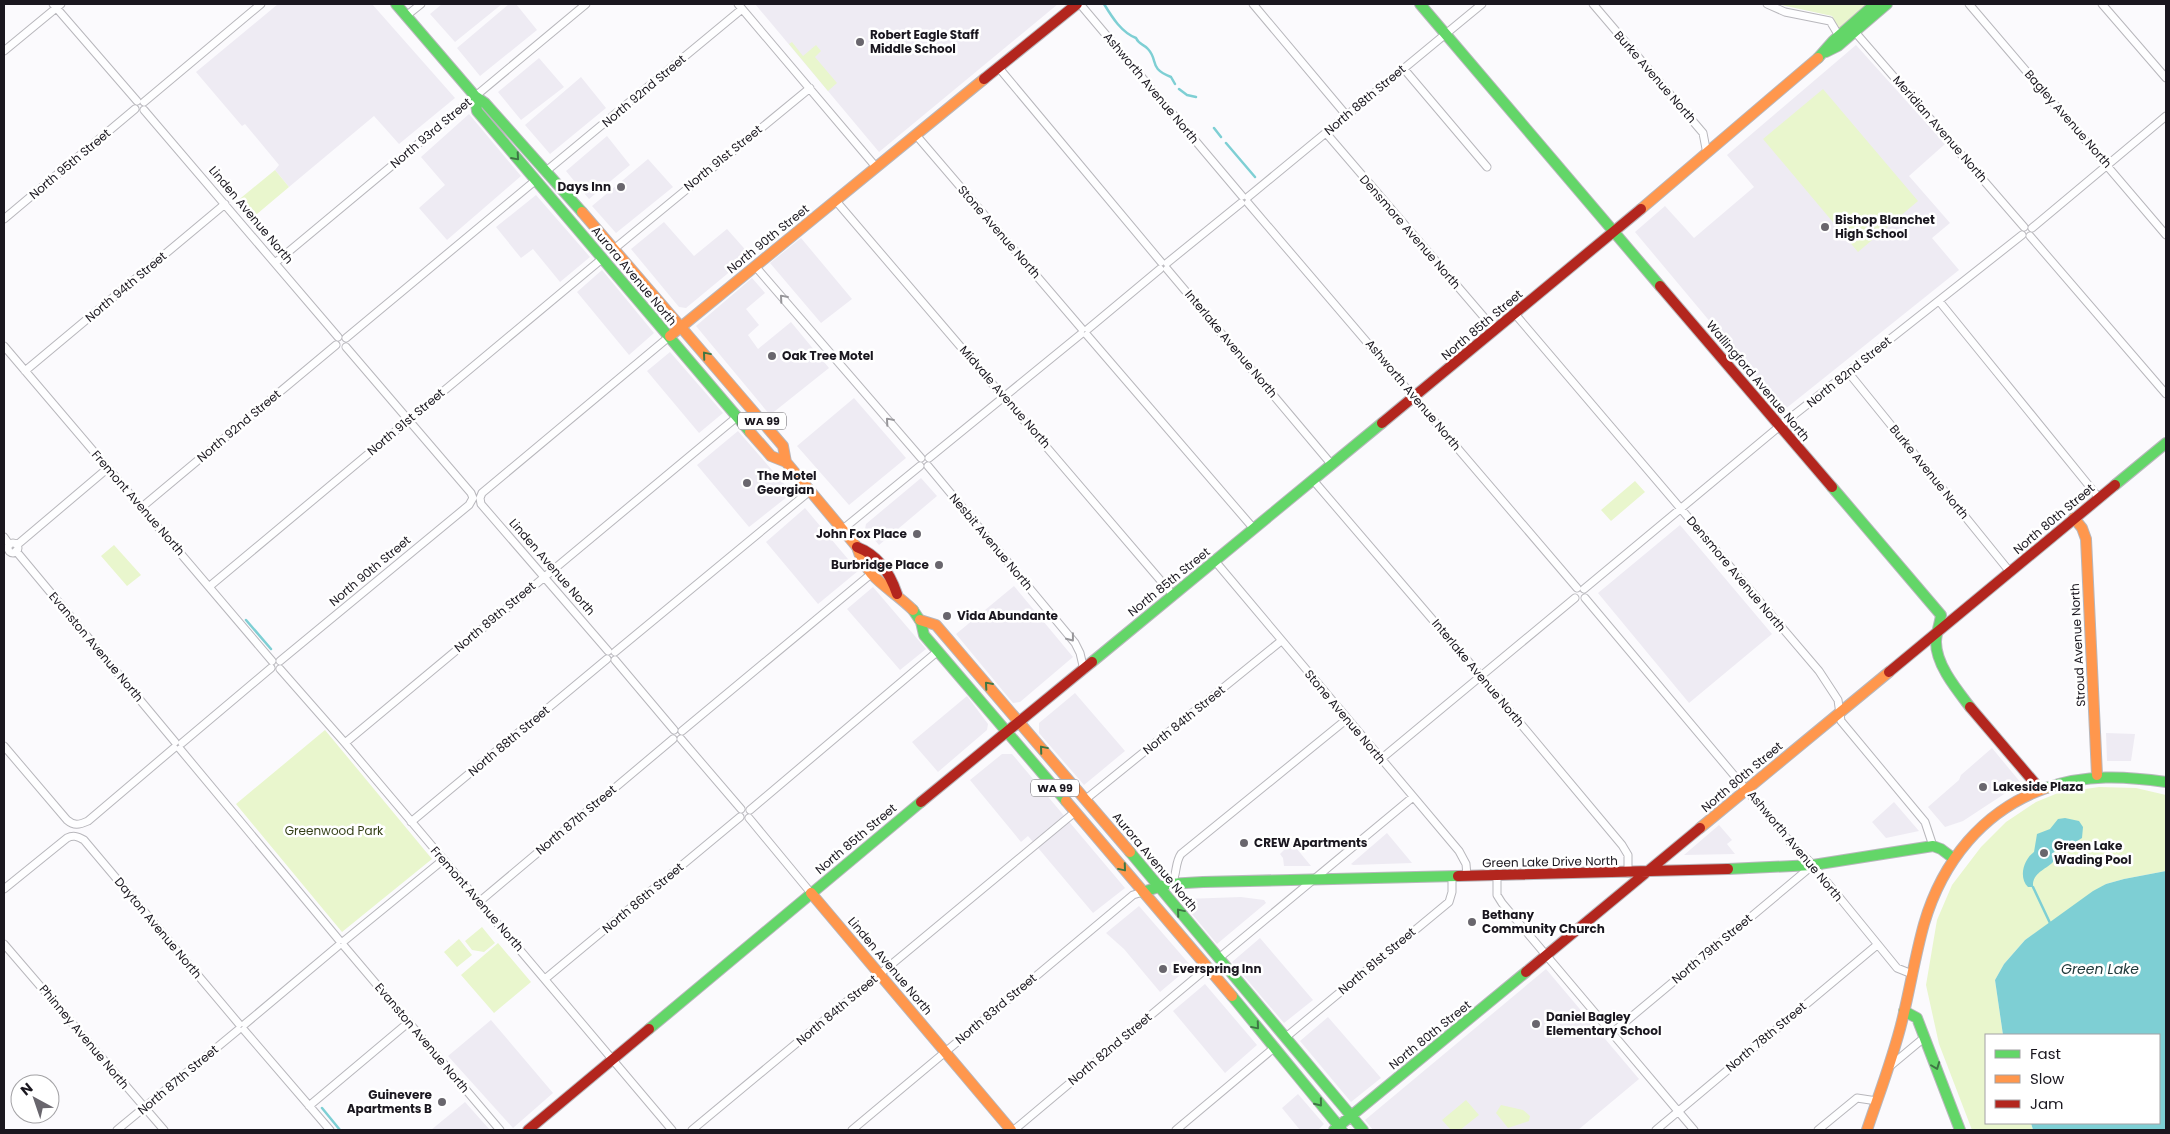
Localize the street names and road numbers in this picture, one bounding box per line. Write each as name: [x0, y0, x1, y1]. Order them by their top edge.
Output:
street label: Burke Avenue North: [1611, 27, 1700, 126]
street label: Ashworth Avenue North: [1100, 29, 1203, 147]
street label: North 92nd Street: [598, 51, 689, 131]
street label: North 88th Street: [1320, 61, 1409, 139]
street label: Bagley Avenue North: [2021, 66, 2116, 171]
street label: Meridian Avenue North: [1889, 72, 1991, 186]
street label: North 93rd Street: [386, 94, 475, 172]
street label: North 91st Street: [680, 121, 765, 194]
street label: North 95th Street: [25, 125, 114, 203]
street label: Linden Avenue North: [205, 162, 297, 267]
street label: Densmore Avenue North: [1356, 171, 1465, 292]
street label: Stone Avenue North: [954, 181, 1045, 282]
street label: North 90th Street: [723, 200, 812, 277]
street label: Aurora Avenue North: [588, 222, 681, 329]
street label: North 94th Street: [81, 248, 170, 326]
street label: Interlake Avenue North: [1181, 286, 1282, 401]
street label: North 85th Street: [1437, 286, 1526, 364]
street label: Wallingford Avenue North: [1703, 317, 1814, 445]
street label: North 82nd Street: [1803, 332, 1895, 411]
street label: Ashworth Avenue North: [1362, 336, 1465, 454]
street label: Midvale Avenue North: [956, 342, 1055, 452]
street label: North 91st Street: [363, 384, 448, 459]
street label: North 92nd Street: [193, 386, 284, 466]
road number: WA 99: [738, 412, 786, 430]
street label: Burke Avenue North: [1886, 421, 1973, 523]
street label: Fremont Avenue North: [88, 446, 189, 559]
street label: North 80th Street: [2009, 480, 2098, 558]
street label: Nesbit Avenue North: [946, 490, 1037, 594]
street label: Densmore Avenue North: [1683, 512, 1790, 635]
street label: Linden Avenue North: [506, 515, 599, 619]
street label: North 90th Street: [325, 532, 414, 610]
street label: North 85th Street: [1124, 543, 1213, 620]
street label: North 89th Street: [450, 578, 539, 656]
street label: Stroud Avenue North: [2066, 583, 2089, 707]
street label: Evanston Avenue North: [45, 588, 147, 705]
street label: Interlake Avenue North: [1428, 615, 1529, 730]
street label: Stone Avenue North: [1301, 666, 1390, 767]
street label: North 84th Street: [1139, 681, 1228, 758]
street label: North 88th Street: [464, 702, 553, 780]
street label: North 80th Street: [1697, 738, 1786, 816]
road number: WA 99: [1031, 780, 1079, 796]
street label: North 87th Street: [532, 781, 620, 858]
street label: Ashworth Avenue North: [1744, 787, 1847, 905]
street label: North 85th Street: [811, 800, 900, 878]
street label: Aurora Avenue North: [1109, 808, 1202, 915]
street label: Fremont Avenue North: [427, 842, 528, 955]
street label: Green Lake Drive North: [1482, 852, 1618, 871]
street label: North 86th Street: [598, 859, 687, 937]
street label: Dayton Avenue North: [111, 873, 206, 982]
street label: North 79th Street: [1668, 910, 1756, 987]
street label: Linden Avenue North: [844, 913, 936, 1018]
street label: North 81st Street: [1334, 923, 1419, 998]
street label: North 83rd Street: [951, 970, 1040, 1048]
street label: North 84th Street: [792, 971, 881, 1049]
street label: Evanston Avenue North: [371, 979, 473, 1096]
street label: Phinney Avenue North: [36, 981, 133, 1092]
street label: North 80th Street: [1385, 996, 1474, 1073]
street label: North 78th Street: [1722, 998, 1810, 1075]
street label: North 82nd Street: [1064, 1009, 1155, 1089]
street label: North 87th Street: [134, 1041, 222, 1118]

